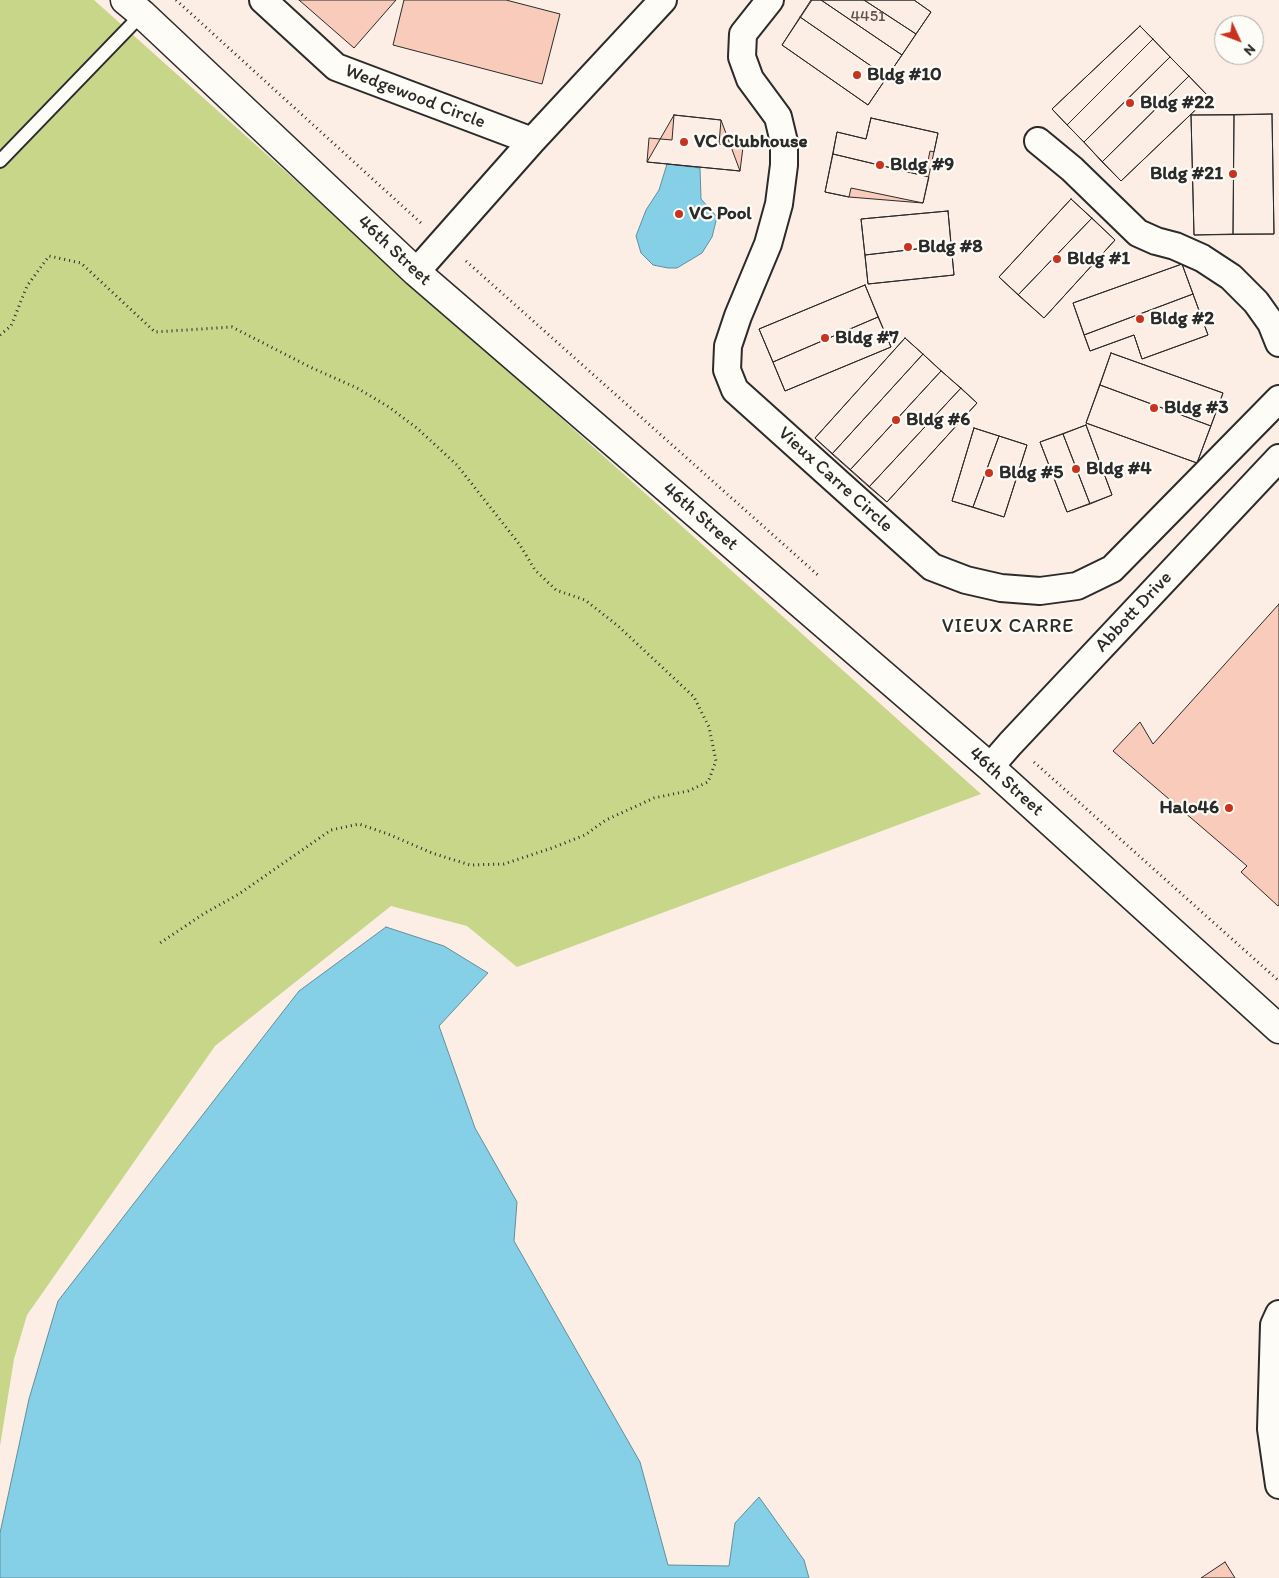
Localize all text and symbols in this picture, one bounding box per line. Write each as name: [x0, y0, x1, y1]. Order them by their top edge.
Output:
house number: 4451: [850, 7, 886, 27]
north arrow: [1214, 15, 1264, 65]
text: N: [1240, 41, 1259, 59]
street label: Wedgewood Circle: [342, 60, 488, 134]
place label: Bldg #10: [867, 64, 942, 86]
marker: Bldg #10: [851, 69, 863, 81]
place label: Bldg #22: [1140, 92, 1214, 114]
marker: Bldg #22: [1124, 97, 1136, 109]
place label: VC Clubhouse: [694, 131, 808, 153]
marker: VC Clubhouse: [678, 136, 690, 148]
place label: Bldg #9: [890, 154, 954, 176]
marker: Bldg #9: [874, 159, 886, 171]
place label: Bldg #21: [1150, 163, 1223, 185]
marker: Bldg #21: [1227, 168, 1239, 180]
place label: VC Pool: [689, 203, 752, 225]
marker: VC Pool: [673, 208, 685, 220]
street label: 46th Street: [352, 211, 436, 291]
place label: Bldg #8: [918, 236, 983, 258]
marker: Bldg #8: [902, 241, 914, 253]
place label: Bldg #1: [1067, 248, 1130, 270]
marker: Bldg #1: [1051, 253, 1063, 265]
place label: Bldg #2: [1150, 308, 1214, 330]
marker: Bldg #2: [1134, 313, 1146, 325]
place label: Bldg #7: [835, 327, 899, 349]
marker: Bldg #7: [819, 332, 831, 344]
place label: Bldg #3: [1164, 397, 1229, 419]
marker: Bldg #3: [1148, 402, 1160, 414]
place label: Bldg #6: [906, 409, 970, 431]
marker: Bldg #6: [890, 414, 902, 426]
street label: Vieux Carre Circle: [773, 422, 897, 538]
place label: Bldg #4: [1086, 458, 1152, 480]
place label: Bldg #5: [999, 462, 1063, 484]
marker: Bldg #4: [1070, 463, 1082, 475]
marker: Bldg #5: [983, 467, 995, 479]
street label: 46th Street: [657, 478, 743, 556]
street label: Abbott Drive: [1091, 567, 1177, 657]
district label: VIEUX CARRE: [940, 615, 1076, 639]
street label: 46th Street: [964, 742, 1048, 822]
place label: Halo46: [1159, 797, 1219, 819]
marker: Halo46: [1223, 802, 1235, 814]

